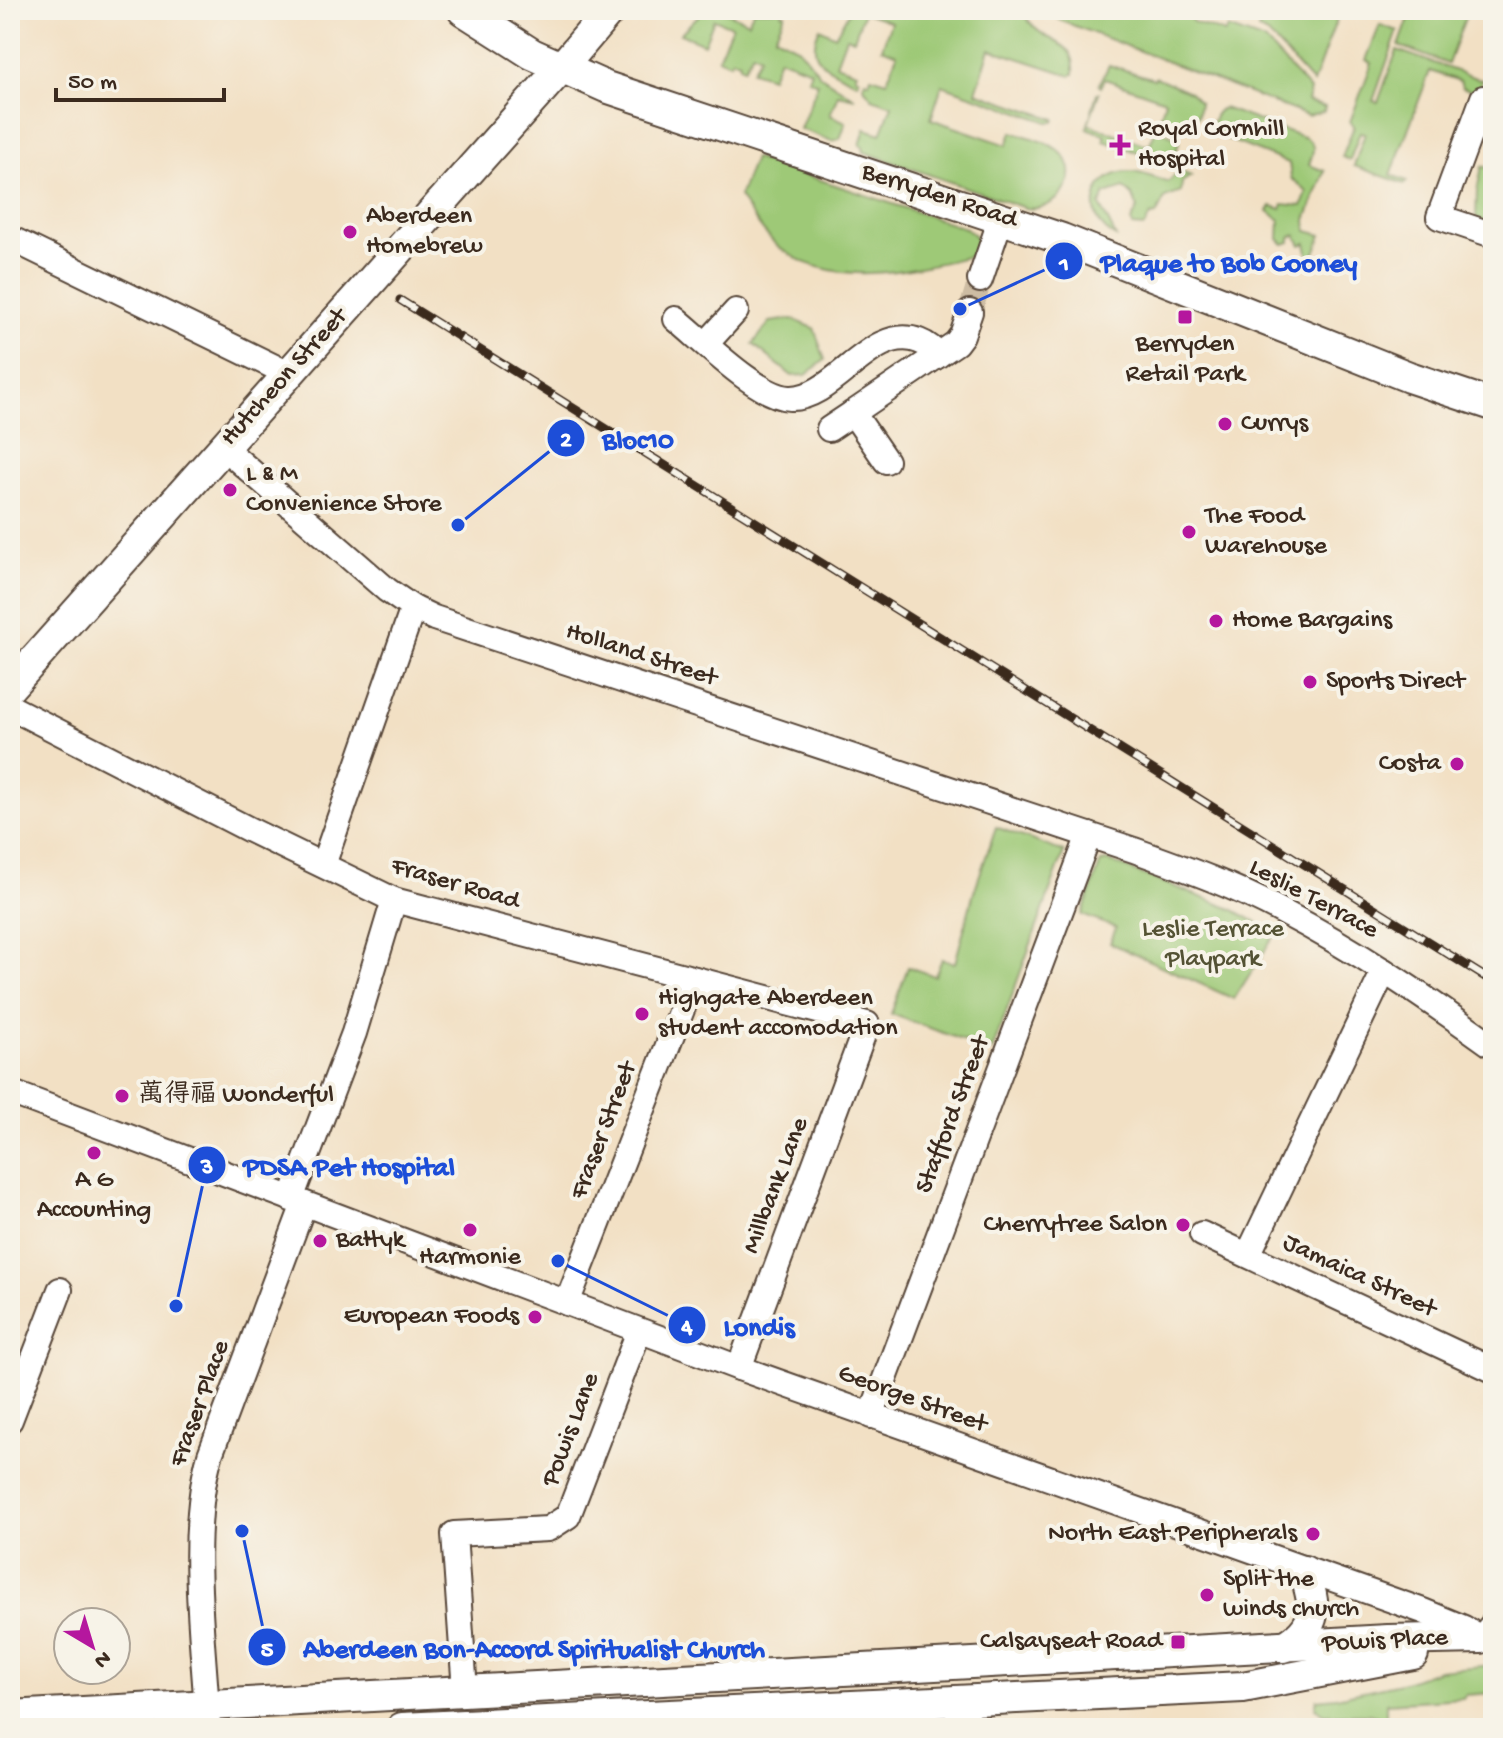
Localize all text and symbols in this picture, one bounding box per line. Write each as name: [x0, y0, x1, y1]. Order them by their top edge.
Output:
scale bar: [56, 52, 224, 102]
text: 50 m: [68, 69, 117, 98]
place label: Royal Cornhill Hospital: [1138, 115, 1284, 176]
marker: Royal Cornhill Hospital: [1109, 134, 1131, 156]
street label: Berryden Road: [856, 157, 1022, 237]
place label: Aberdeen Homebrew: [366, 202, 483, 263]
marker: Aberdeen Homebrew: [341, 223, 359, 241]
callout: Plaque to Bob Cooney: [1044, 235, 1373, 287]
text: Plaque to Bob Cooney: [1099, 249, 1358, 282]
text: 1: [1058, 251, 1069, 280]
street label: Hutcheon Street: [215, 301, 357, 453]
marker: Berryden Retail Park: [1176, 308, 1194, 326]
place label: Berryden Retail Park: [1125, 330, 1247, 391]
place label: Currys: [1241, 409, 1309, 440]
callout: Bloc10: [546, 412, 690, 464]
marker: Currys: [1216, 415, 1234, 433]
text: Bloc10: [601, 426, 674, 459]
text: 2: [560, 427, 572, 456]
place label: L & M Convenience Store: [246, 460, 442, 521]
marker: L & M Convenience Store: [221, 481, 239, 499]
place label: The Food Warehouse: [1203, 502, 1327, 563]
marker: The Food Warehouse: [1180, 523, 1198, 541]
place label: Home Bargains: [1232, 606, 1394, 637]
marker: Home Bargains: [1207, 612, 1225, 630]
street label: Holland Street: [561, 617, 723, 696]
place label: Sports Direct: [1326, 667, 1467, 698]
marker: Sports Direct: [1301, 673, 1319, 691]
place label: Costa: [1379, 749, 1443, 780]
marker: Costa: [1448, 755, 1466, 773]
street label: Fraser Road: [386, 852, 524, 919]
street label: Leslie Terrace: [1243, 853, 1383, 947]
park label: Leslie Terrace Playpark: [1142, 915, 1285, 976]
place label: Highgate Aberdeen student accomodation: [658, 984, 898, 1045]
marker: Highgate Aberdeen student accomodation: [633, 1005, 651, 1023]
street label: Stafford Street: [910, 1030, 999, 1198]
street label: Fraser Street: [564, 1056, 646, 1205]
place label: 萬得福 Wonderful: [138, 1079, 334, 1112]
marker: 萬得福 Wonderful: [113, 1087, 131, 1105]
street label: Millbank Lane: [737, 1113, 817, 1258]
callout: PDSA Pet Hospital: [187, 1139, 471, 1191]
marker: A G Accounting: [85, 1144, 103, 1162]
text: PDSA Pet Hospital: [241, 1153, 455, 1186]
text: 3: [200, 1154, 213, 1183]
place label: A G Accounting: [37, 1166, 151, 1227]
place label: Cherrytree Salon: [983, 1210, 1168, 1241]
marker: Cherrytree Salon: [1174, 1216, 1192, 1234]
marker: Harmonie: [461, 1221, 479, 1239]
place label: Bałtyk: [335, 1226, 407, 1257]
street label: Jamaica Street: [1277, 1228, 1443, 1327]
marker: Bałtyk: [311, 1232, 329, 1250]
place label: Harmonie: [419, 1243, 522, 1274]
callout: Londis: [667, 1299, 810, 1351]
place label: European Foods: [344, 1302, 520, 1333]
marker: European Foods: [526, 1308, 544, 1326]
text: Londis: [724, 1313, 796, 1346]
text: 4: [680, 1314, 693, 1343]
street label: Fraser Place: [164, 1336, 238, 1472]
street label: George Street: [833, 1359, 993, 1442]
street label: Powis Lane: [536, 1368, 608, 1492]
place label: North East Peripherals: [1048, 1519, 1298, 1550]
marker: North East Peripherals: [1304, 1525, 1322, 1543]
place label: Split the winds church: [1223, 1565, 1359, 1626]
marker: Split the winds church: [1198, 1586, 1216, 1604]
north arrow: [52, 1606, 132, 1686]
callout: Aberdeen Bon-Accord Spiritualist Church: [247, 1621, 781, 1673]
street label: Powis Place: [1320, 1623, 1449, 1661]
place label: Calsayseat Road: [980, 1627, 1164, 1658]
marker: Calsayseat Road: [1169, 1633, 1187, 1651]
text: Aberdeen Bon-Accord Spiritualist Church: [302, 1635, 765, 1668]
text: 5: [261, 1637, 274, 1666]
text: N: [88, 1644, 116, 1673]

